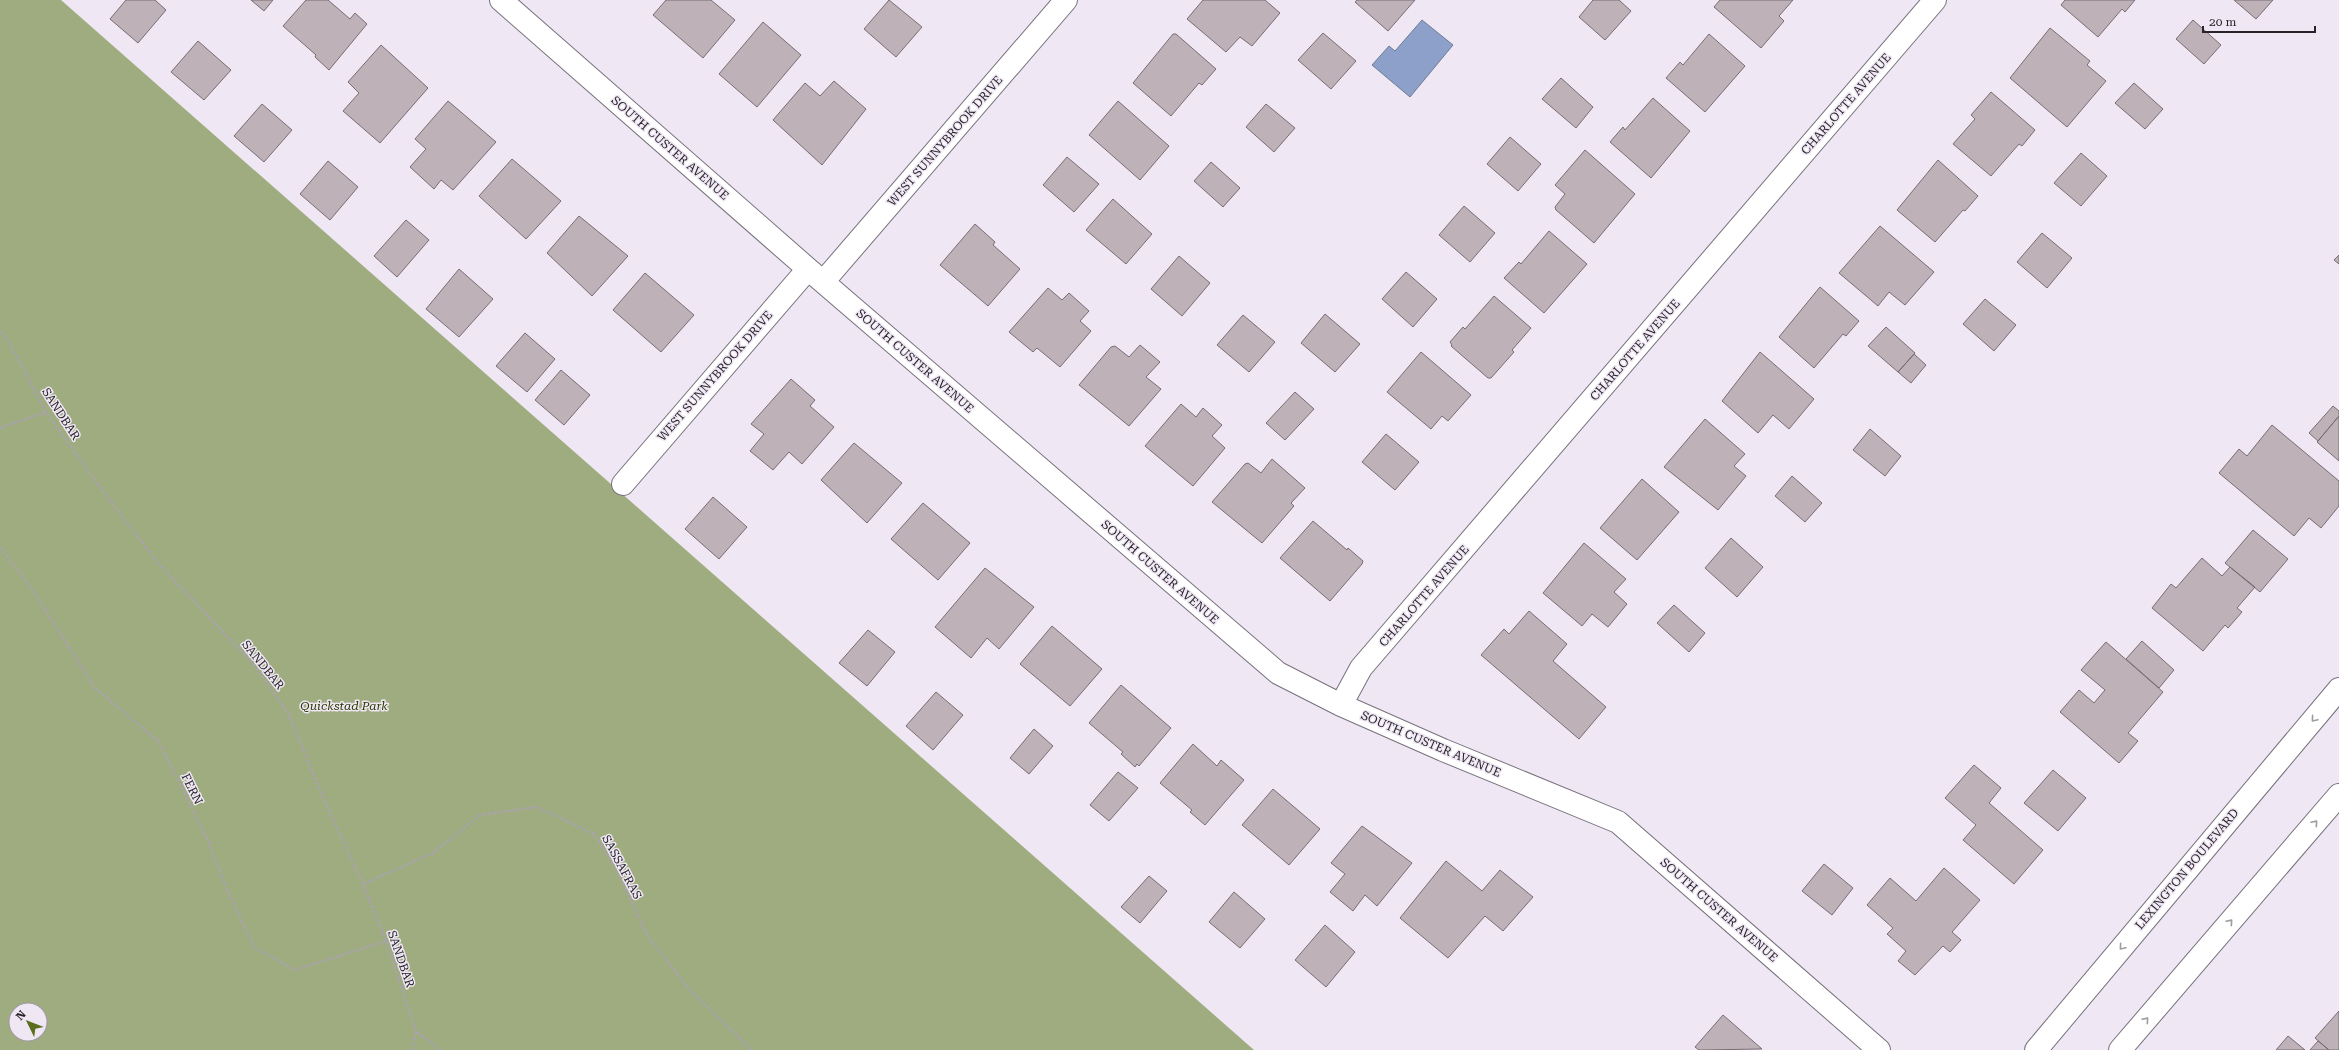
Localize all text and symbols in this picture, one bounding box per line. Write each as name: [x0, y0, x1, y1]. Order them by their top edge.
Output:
scale bar: [2203, 8, 2315, 34]
text: 20 m: [2209, 15, 2236, 29]
street label: CHARLOTTE AVENUE: [1798, 50, 1894, 158]
street label: WEST SUNNYBROOK DRIVE: [885, 73, 1005, 209]
street label: SOUTH CUSTER AVENUE: [609, 93, 731, 203]
street label: CHARLOTTE AVENUE: [1587, 296, 1683, 404]
street label: SOUTH CUSTER AVENUE: [854, 306, 976, 416]
street label: WEST SUNNYBROOK DRIVE: [655, 308, 775, 444]
street label: SANDBAR: [39, 385, 83, 443]
street label: SOUTH CUSTER AVENUE: [1099, 517, 1221, 627]
street label: CHARLOTTE AVENUE: [1376, 542, 1472, 650]
street label: SANDBAR: [239, 638, 288, 693]
park label: Quickstad Park: [300, 699, 388, 713]
street label: SOUTH CUSTER AVENUE: [1359, 708, 1503, 780]
one-way arrow: [2311, 714, 2318, 721]
street label: FERN: [179, 771, 206, 807]
street label: LEXINGTON BOULEVARD: [2132, 806, 2242, 932]
one-way arrow: [2310, 820, 2318, 828]
street label: SASSAFRAS: [599, 832, 645, 902]
street label: SOUTH CUSTER AVENUE: [1658, 855, 1780, 965]
one-way arrow: [2226, 919, 2233, 926]
street label: SANDBAR: [385, 929, 417, 990]
one-way arrow: [2120, 942, 2127, 950]
north arrow: [8, 1002, 48, 1042]
text: N: [13, 1008, 29, 1023]
one-way arrow: [2141, 1018, 2148, 1025]

